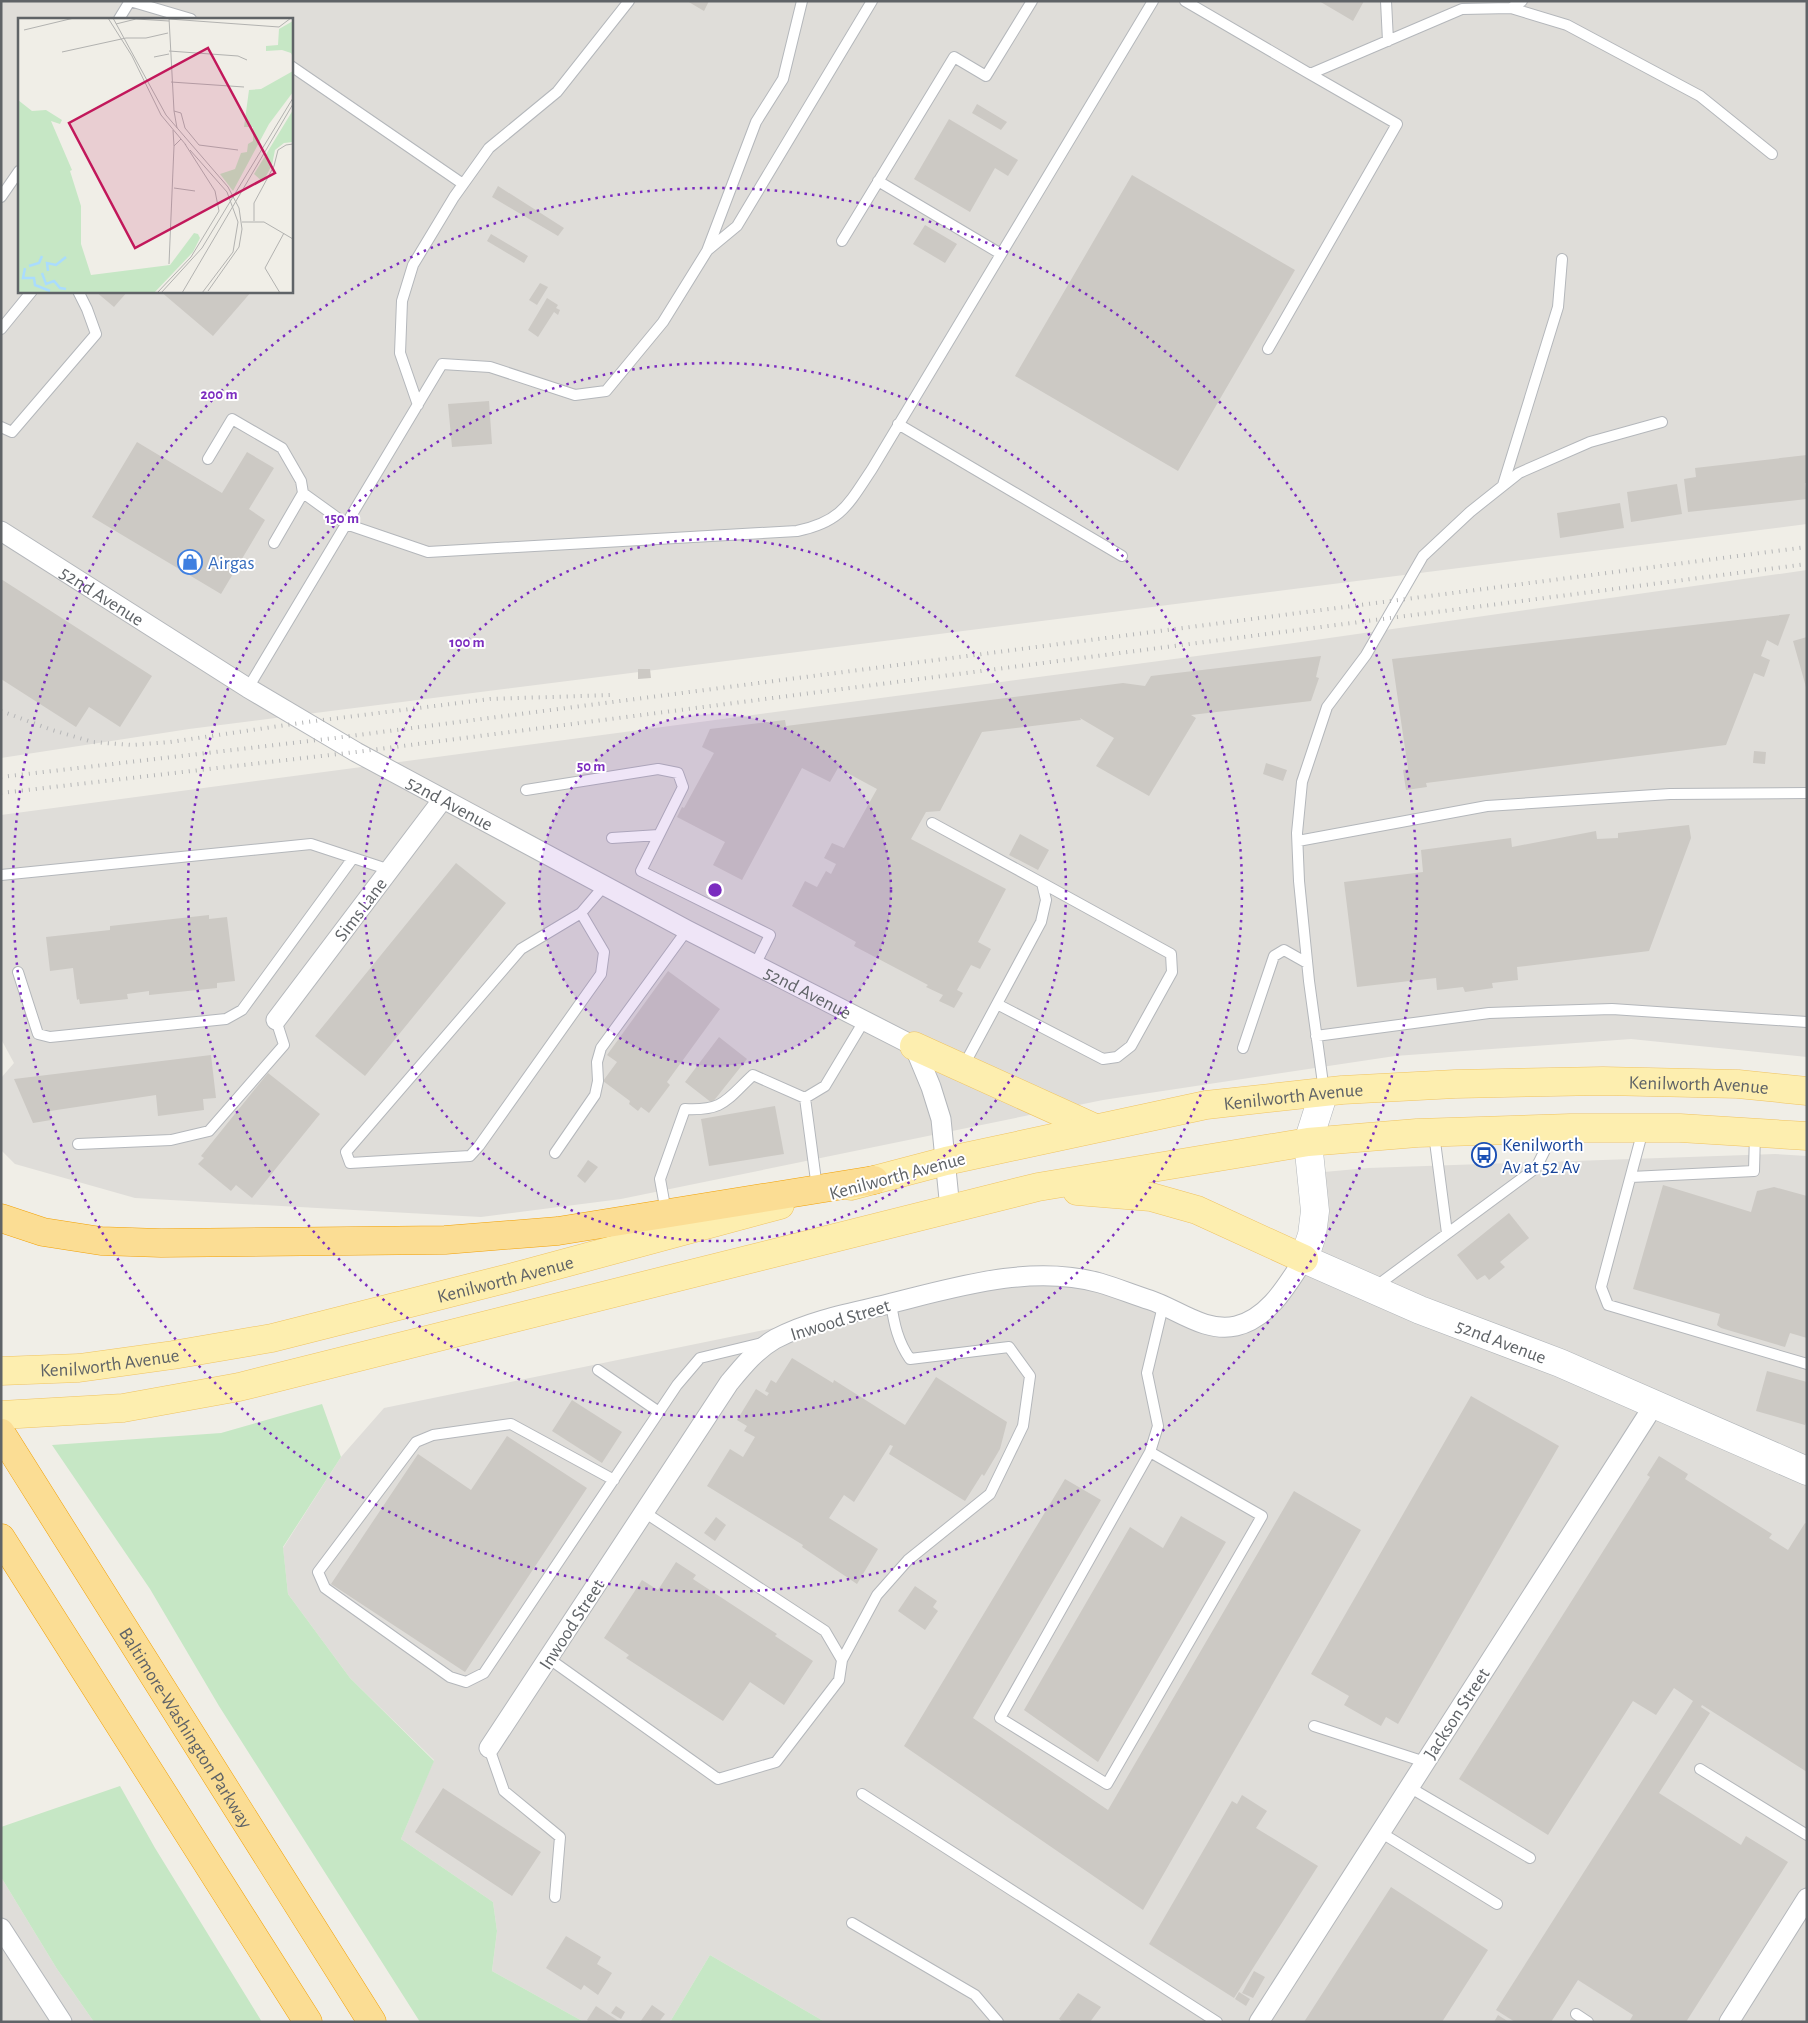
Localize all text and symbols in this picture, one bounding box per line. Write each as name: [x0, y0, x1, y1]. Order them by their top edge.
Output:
inset map: [18, 18, 292, 292]
text: 200 m: [200, 387, 238, 402]
text: 150 m: [325, 511, 359, 526]
shop icon: Airgas: [177, 549, 203, 575]
place label: Airgas: [208, 554, 255, 573]
street label: 52nd Avenue: [56, 563, 147, 630]
text: 100 m: [449, 635, 485, 650]
text: 50 m: [577, 759, 605, 774]
street label: 52nd Avenue: [403, 773, 496, 835]
street label: Sims Lane: [331, 875, 391, 945]
centre of rings: [706, 881, 724, 899]
street label: 52nd Avenue: [761, 963, 854, 1023]
street label: Kenilworth Avenue: [1628, 1074, 1769, 1098]
street label: Kenilworth Avenue: [1223, 1081, 1364, 1114]
place label: Kenilworth Av at 52 Av: [1502, 1136, 1584, 1177]
bus stop icon: Kenilworth Av at 52 Av: [1471, 1142, 1497, 1168]
street label: Kenilworth Avenue: [827, 1149, 967, 1204]
street label: Kenilworth Avenue: [435, 1253, 576, 1307]
street label: Inwood Street: [788, 1296, 893, 1345]
street label: 52nd Avenue: [1453, 1317, 1548, 1368]
street label: Kenilworth Avenue: [40, 1346, 181, 1380]
street label: Inwood Street: [536, 1576, 608, 1673]
street label: Baltimore-Washington Parkway: [115, 1625, 255, 1832]
street label: Jackson Street: [1421, 1665, 1494, 1763]

